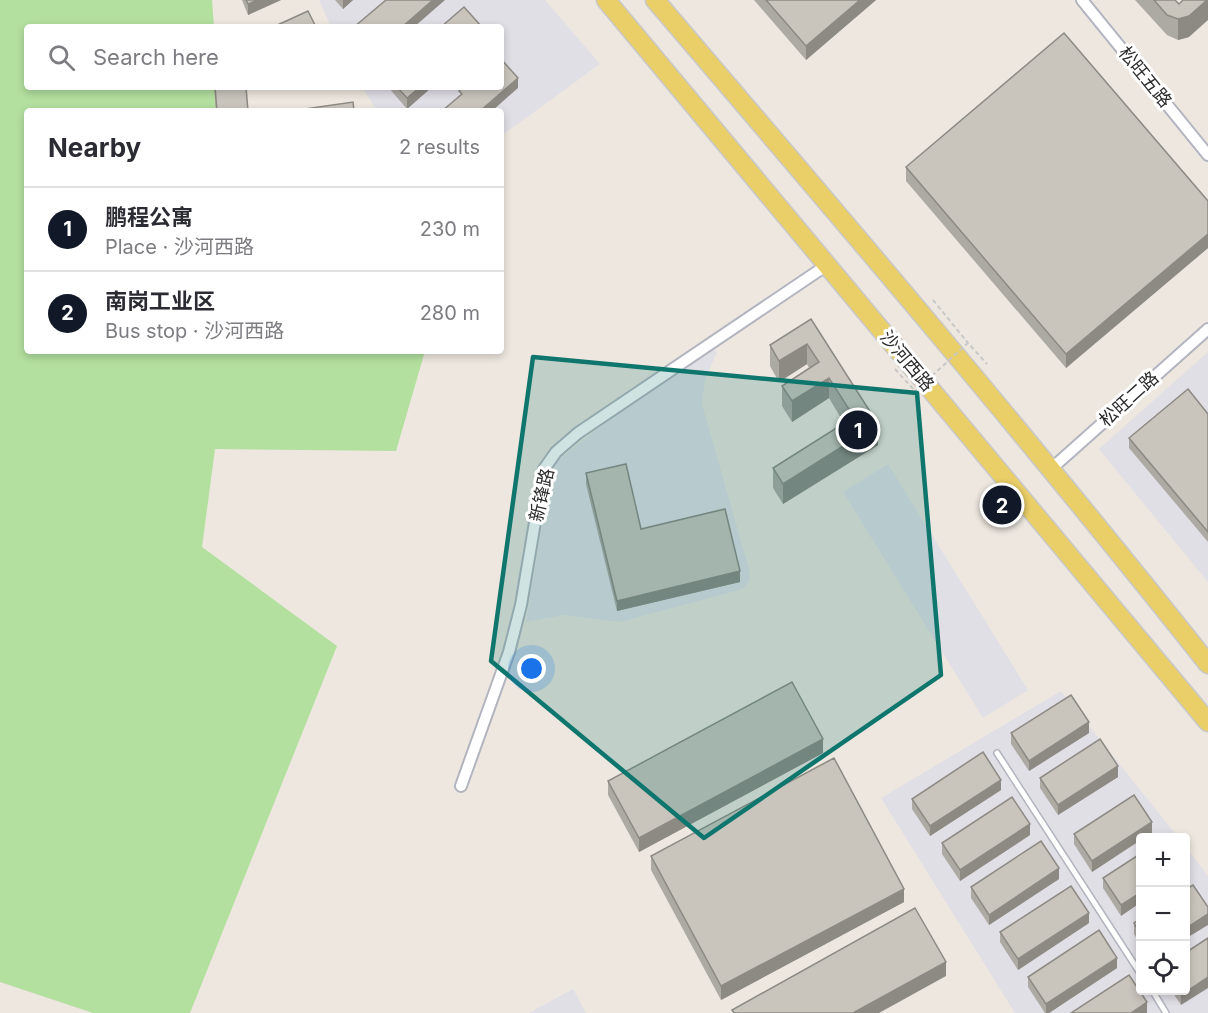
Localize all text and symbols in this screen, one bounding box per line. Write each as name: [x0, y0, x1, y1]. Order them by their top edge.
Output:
search box: [24, 24, 504, 90]
icon: search: [45, 41, 78, 74]
street label: 松旺五路: [1115, 42, 1176, 111]
text: Search here: [93, 44, 219, 70]
text: Nearby: [48, 132, 141, 163]
text: 2 results: [399, 135, 480, 159]
text: 鹏程公寓: [105, 204, 193, 230]
text: 1: [63, 217, 72, 241]
text: 230 m: [420, 217, 480, 241]
text: Place · 沙河西路: [105, 235, 254, 259]
text: 南岗工业区: [105, 288, 215, 314]
text: 2: [61, 301, 74, 325]
text: 280 m: [420, 301, 480, 325]
text: Bus stop · 沙河西路: [105, 319, 284, 343]
street label: 沙河西路: [876, 326, 939, 395]
street label: 松旺二路: [1095, 367, 1162, 431]
pin: 1: [838, 408, 878, 452]
street label: 新锋路: [525, 466, 558, 524]
pin: 2: [982, 482, 1022, 528]
your location: [517, 654, 546, 683]
map controls: [1136, 833, 1190, 995]
button: +: [1136, 833, 1190, 887]
button: −: [1136, 887, 1190, 941]
button: locate: [1136, 941, 1190, 995]

